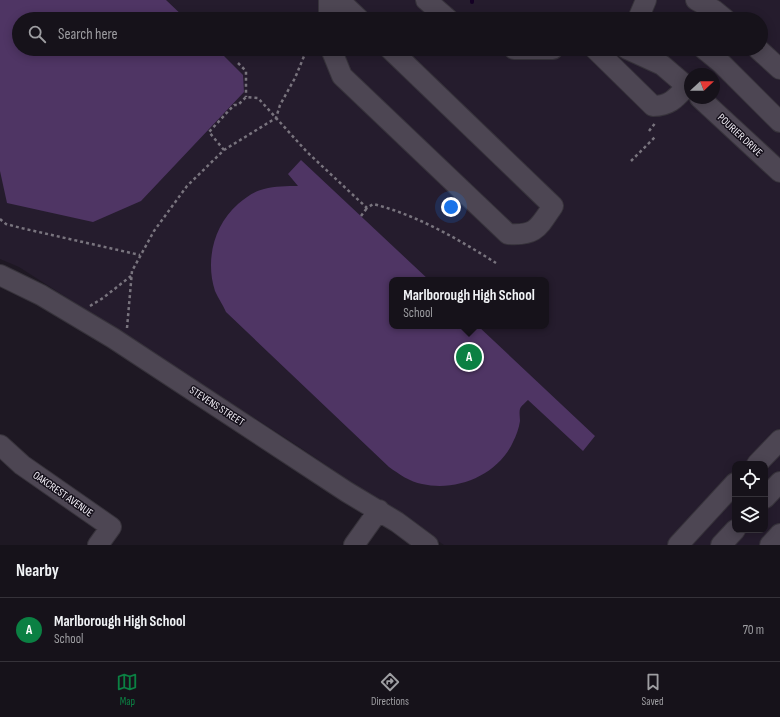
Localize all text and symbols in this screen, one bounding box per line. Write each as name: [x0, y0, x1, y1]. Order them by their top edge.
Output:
search box: [12, 12, 768, 56]
icon: search: [26, 23, 48, 45]
text: Search here: [58, 25, 118, 44]
north arrow: [684, 68, 720, 104]
street label: POURIER DRIVE: [715, 111, 765, 159]
your location: [441, 197, 461, 217]
popup: [389, 277, 549, 329]
text: Marlborough High School: [403, 286, 535, 305]
text: School: [403, 305, 433, 321]
pin: A: [456, 342, 482, 372]
street label: STEVENS STREET: [187, 383, 247, 429]
map controls: [732, 461, 768, 533]
button: locate: [732, 461, 768, 497]
street label: OAKCREST AVENUE: [31, 469, 95, 519]
button: layers: [732, 497, 768, 533]
text: Nearby: [16, 561, 59, 581]
text: Marlborough High School: [54, 612, 186, 631]
text: A: [26, 622, 32, 638]
text: 70 m: [743, 622, 764, 638]
text: School: [54, 631, 84, 647]
tab: Map: [116, 671, 138, 708]
tab: Directions: [371, 671, 409, 708]
tab: Saved: [642, 671, 664, 708]

